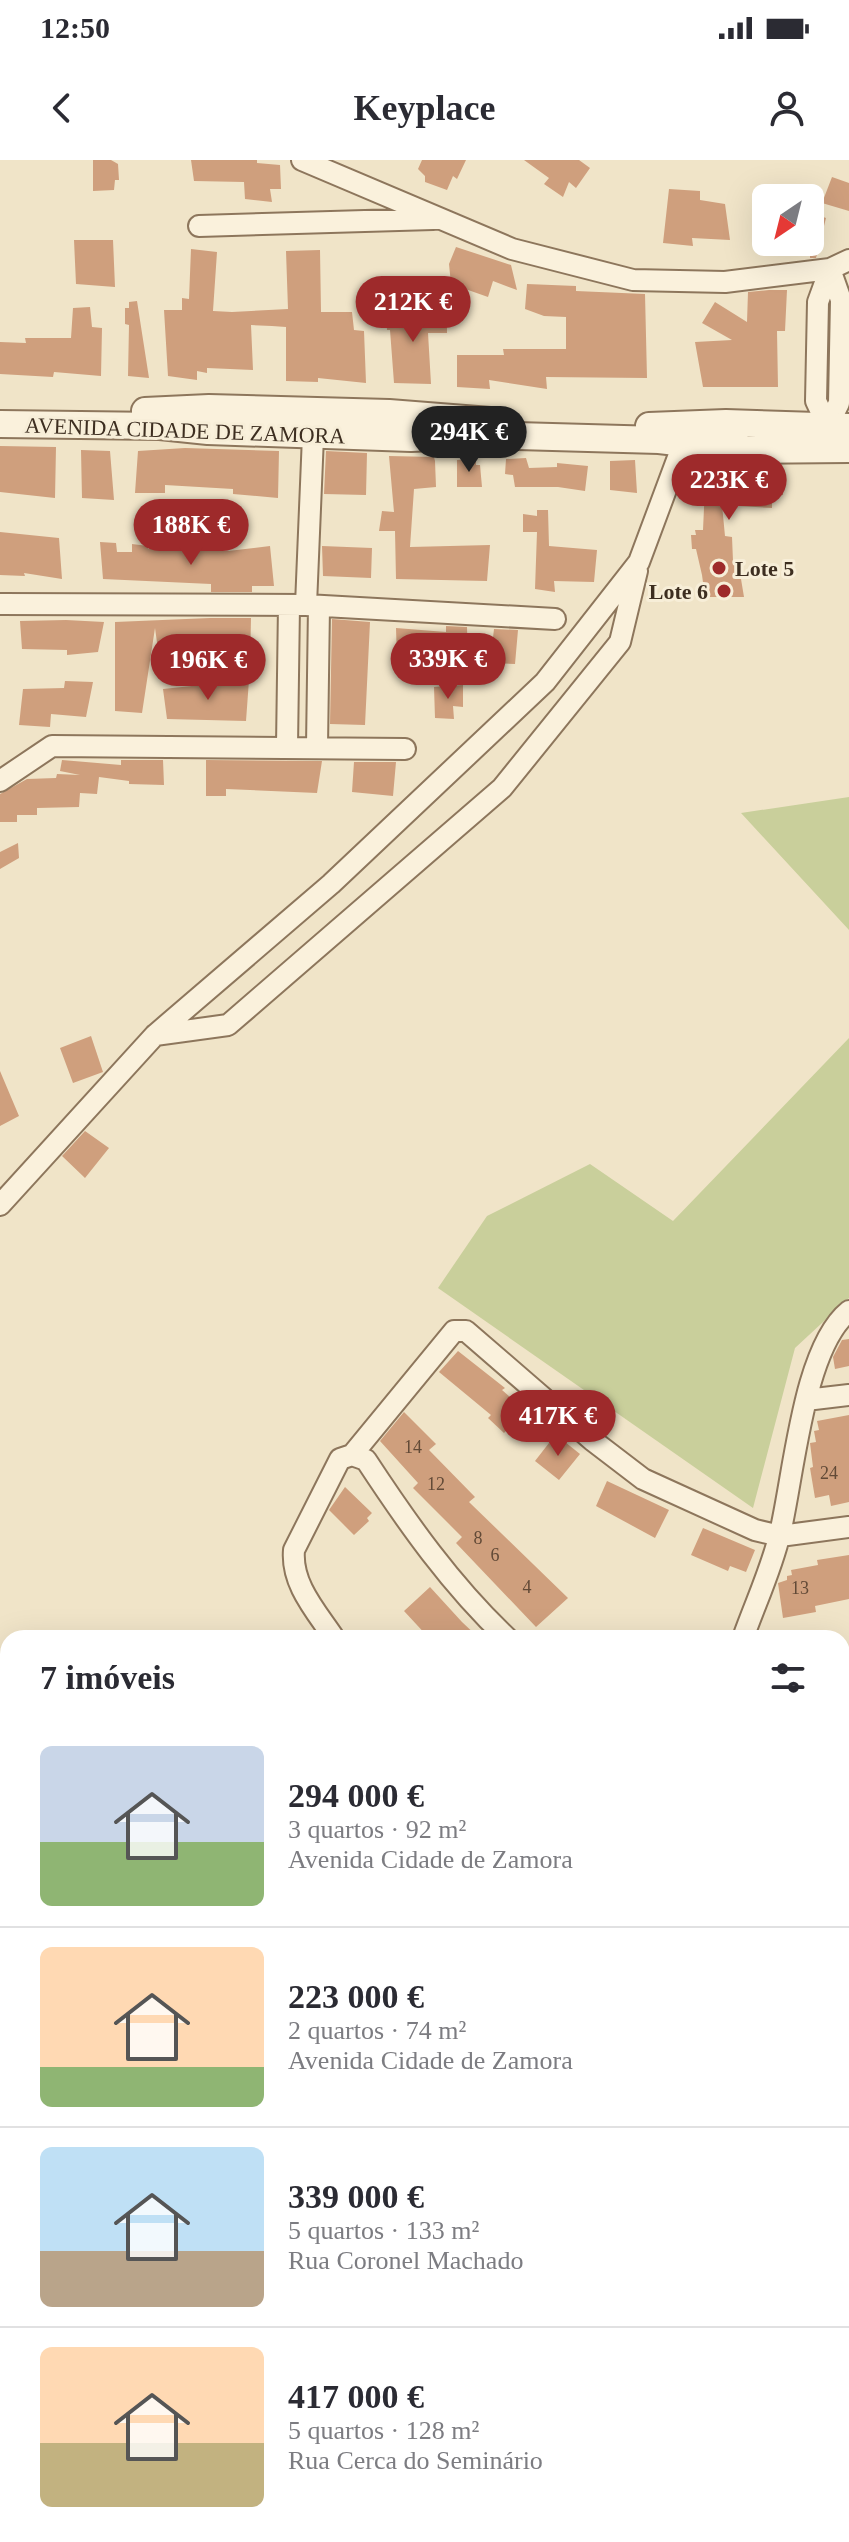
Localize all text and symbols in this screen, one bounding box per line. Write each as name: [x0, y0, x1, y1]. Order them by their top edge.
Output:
text: 12:50: [40, 11, 110, 44]
icon: back: [40, 86, 84, 130]
icon: person: [765, 86, 809, 130]
text: Keyplace: [354, 88, 495, 128]
north arrow: [752, 184, 824, 256]
map controls: [752, 184, 824, 256]
pin: 212K €: [348, 276, 478, 344]
text: 212K €: [374, 287, 452, 316]
pin: 294K €: [404, 406, 534, 474]
street label: AVENIDA CIDADE DE ZAMORA: [24, 412, 346, 449]
text: 294K €: [430, 417, 508, 446]
pin: 223K €: [664, 454, 794, 522]
text: 223K €: [690, 465, 768, 494]
pin: 188K €: [126, 499, 256, 567]
text: 188K €: [152, 510, 230, 539]
place label: Lote 5: [735, 556, 794, 581]
marker: Lote 5: [710, 559, 728, 577]
place label: Lote 6: [649, 579, 708, 604]
marker: Lote 6: [715, 582, 733, 600]
pin: 339K €: [383, 633, 513, 701]
pin: 196K €: [143, 634, 273, 702]
text: 339K €: [409, 644, 487, 673]
text: 196K €: [169, 645, 247, 674]
pin: 417K €: [493, 1390, 623, 1458]
text: 417K €: [519, 1401, 597, 1430]
house number: 14: [404, 1437, 422, 1457]
house number: 24: [820, 1463, 838, 1483]
house number: 12: [427, 1474, 445, 1494]
house number: 8: [474, 1528, 483, 1548]
house number: 6: [491, 1545, 500, 1565]
house number: 4: [523, 1577, 532, 1597]
house number: 13: [791, 1578, 809, 1598]
icon: filters: [766, 1656, 810, 1700]
text: 7 imóveis: [40, 1659, 175, 1696]
text: 294 000 €: [288, 1777, 424, 1814]
icon: home: [104, 1778, 200, 1874]
text: 3 quartos · 92 m²: [288, 1815, 466, 1844]
text: Avenida Cidade de Zamora: [288, 1845, 573, 1874]
text: 223 000 €: [288, 1978, 424, 2015]
icon: home: [104, 1979, 200, 2075]
text: 2 quartos · 74 m²: [288, 2016, 466, 2045]
text: Avenida Cidade de Zamora: [288, 2046, 573, 2075]
text: 339 000 €: [288, 2178, 424, 2215]
icon: home: [104, 2179, 200, 2275]
text: 5 quartos · 133 m²: [288, 2216, 479, 2245]
text: Rua Coronel Machado: [288, 2246, 523, 2275]
text: 417 000 €: [288, 2378, 424, 2415]
icon: home: [104, 2379, 200, 2475]
text: 5 quartos · 128 m²: [288, 2416, 479, 2445]
text: Rua Cerca do Seminário: [288, 2446, 543, 2475]

